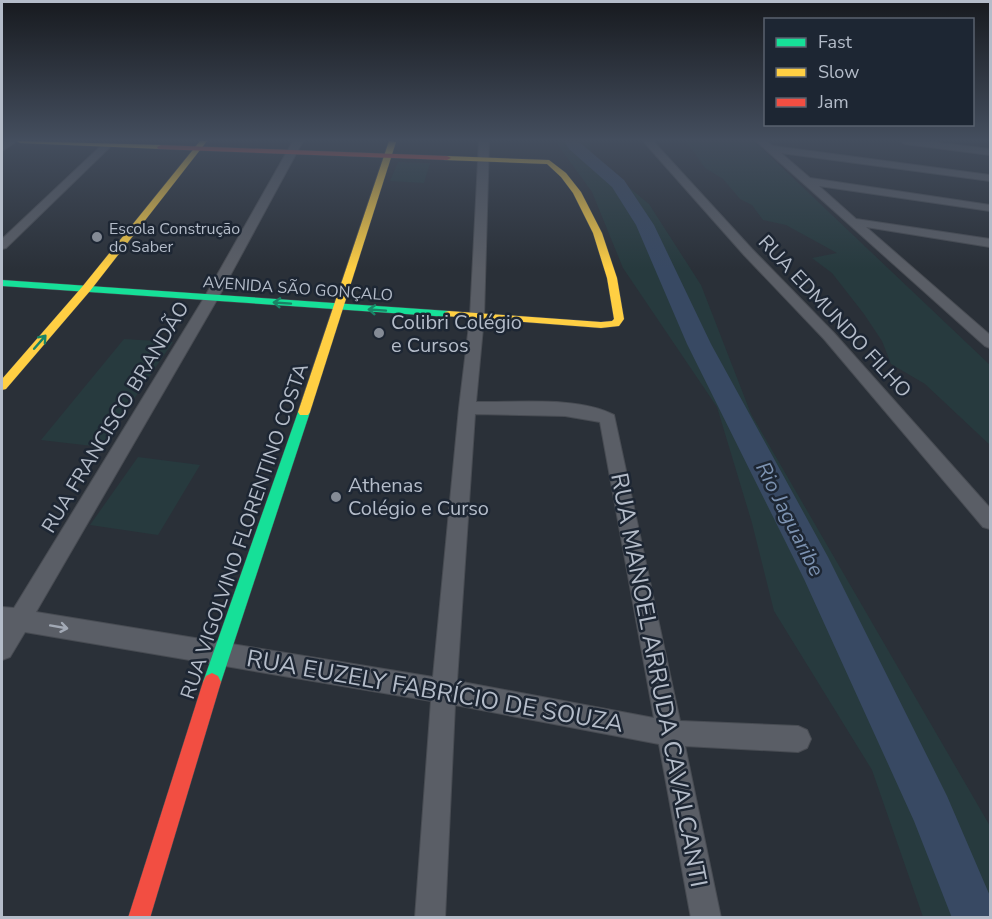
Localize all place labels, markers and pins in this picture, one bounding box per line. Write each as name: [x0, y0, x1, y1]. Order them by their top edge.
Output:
place label: Escola Construção do Saber: [109, 218, 240, 258]
marker: Escola Construção do Saber: [90, 230, 104, 244]
place label: Colibri Colégio e Cursos: [391, 309, 522, 359]
marker: Colibri Colégio e Cursos: [372, 326, 386, 340]
place label: Athenas Colégio e Curso: [348, 472, 489, 522]
marker: Athenas Colégio e Curso: [329, 490, 343, 504]

